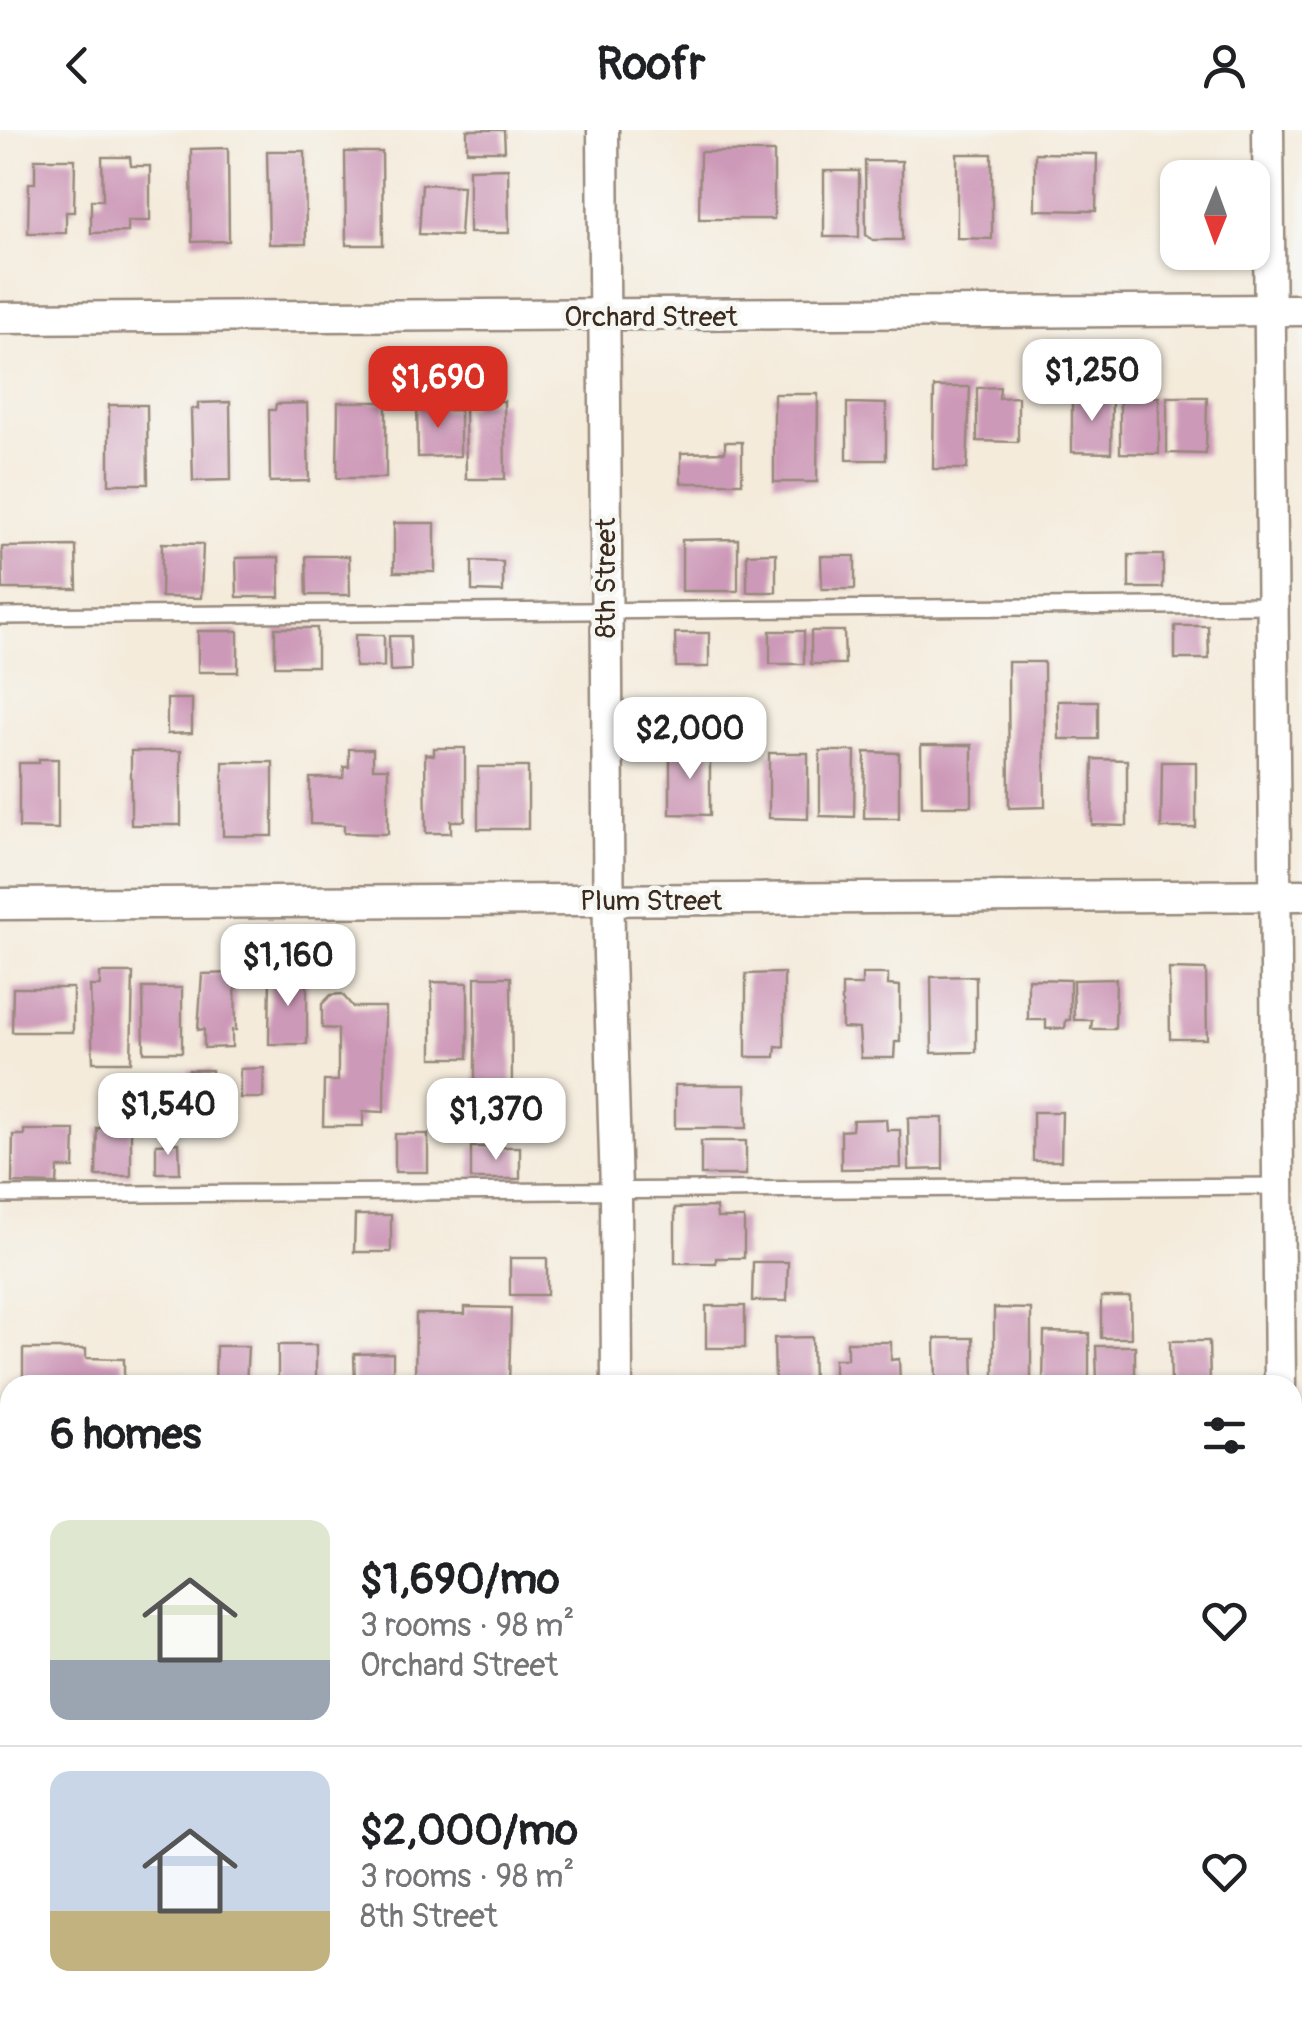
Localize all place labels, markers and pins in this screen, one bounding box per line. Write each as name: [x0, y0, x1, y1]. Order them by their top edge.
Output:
pin: $1,250: [1011, 339, 1173, 424]
pin: $1,690: [357, 346, 519, 431]
pin: $2,000: [609, 697, 771, 782]
pin: $1,160: [207, 924, 369, 1009]
pin: $1,540: [87, 1073, 249, 1158]
pin: $1,370: [415, 1078, 577, 1163]

